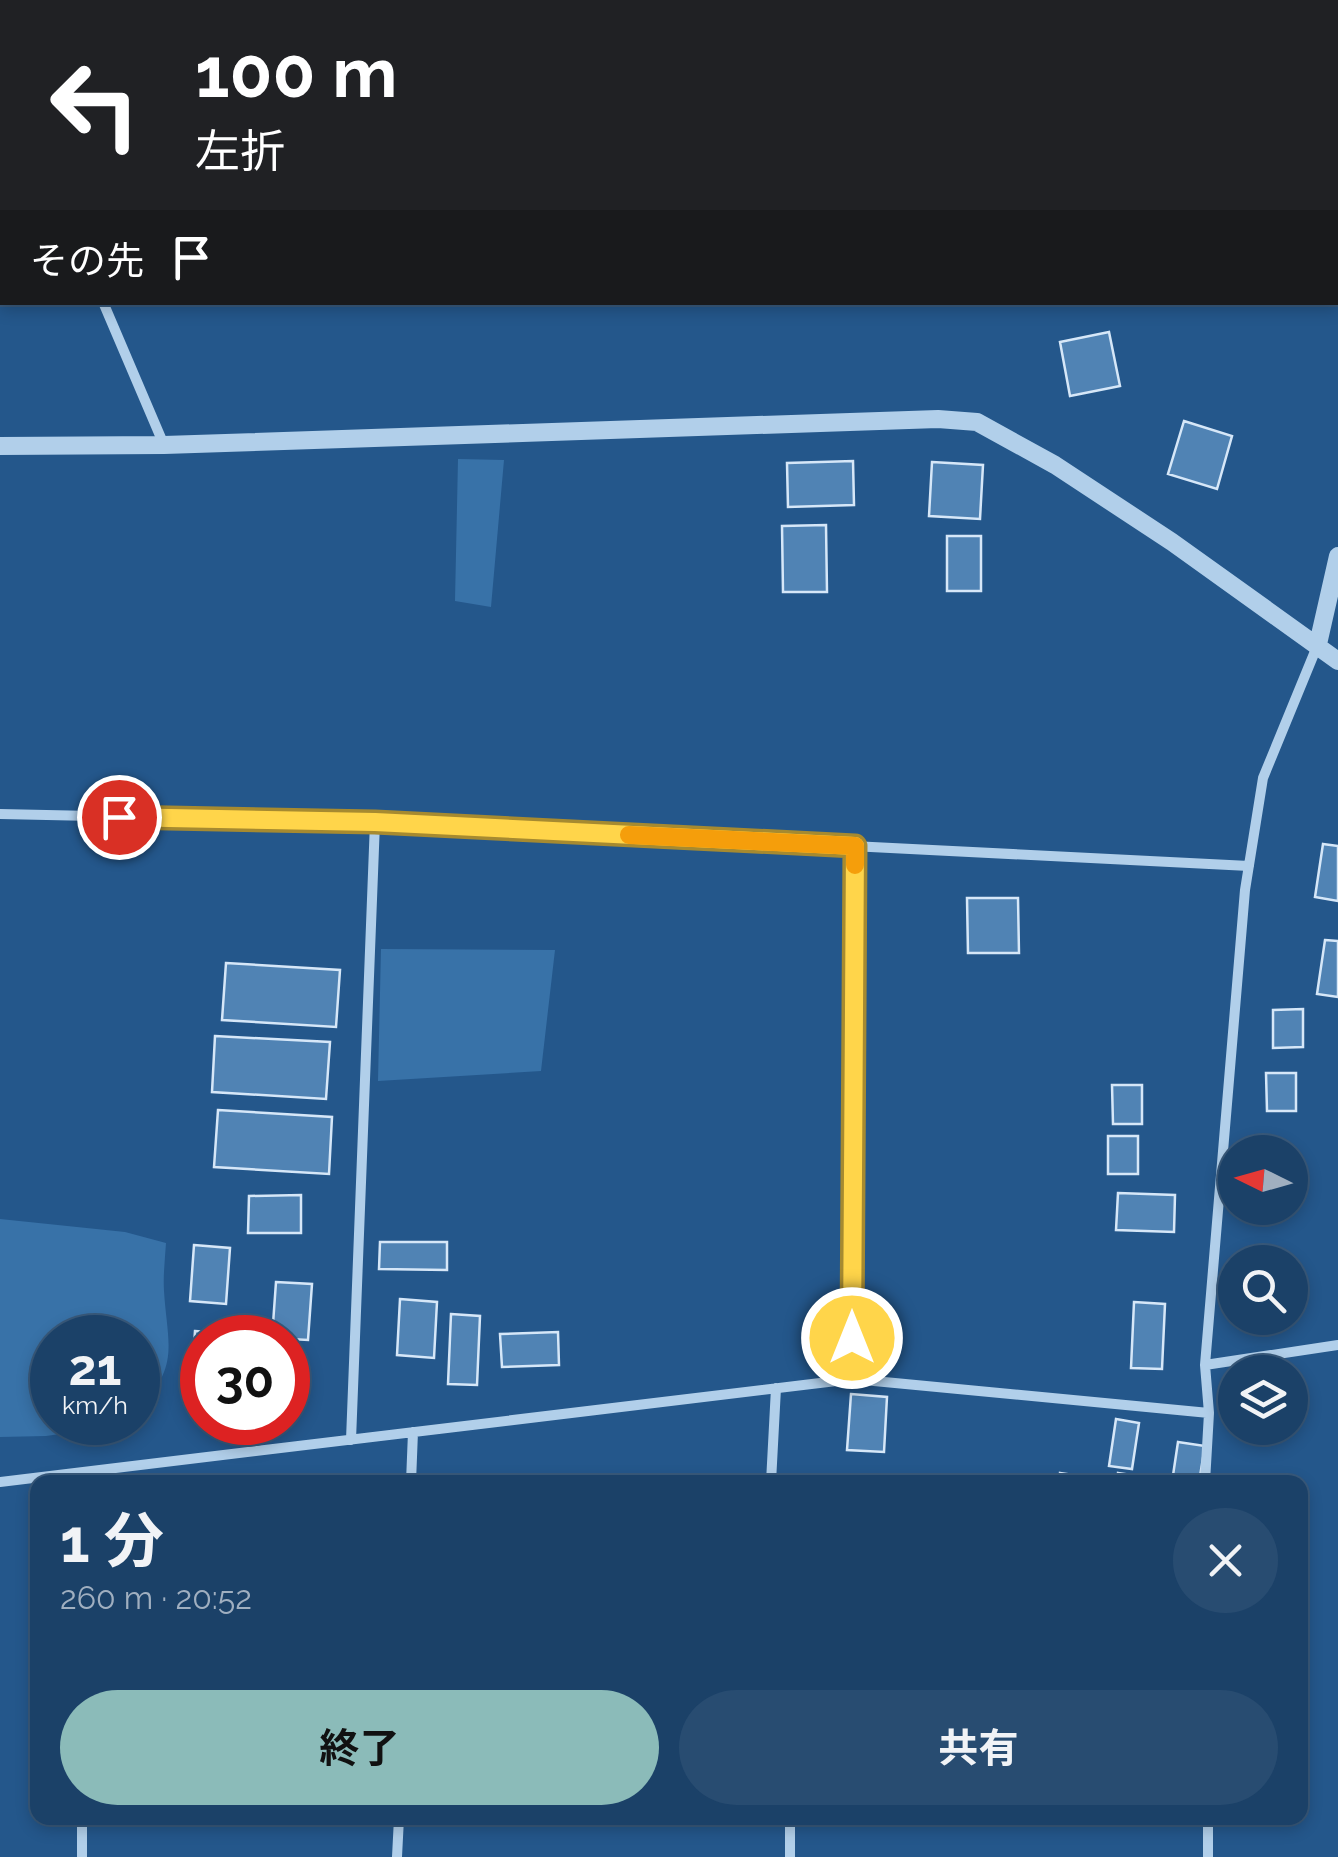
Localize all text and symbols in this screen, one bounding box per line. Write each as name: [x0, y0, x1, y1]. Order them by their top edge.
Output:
text: 100 m: [195, 31, 398, 113]
icon: left: [30, 40, 160, 170]
text: 左折: [195, 125, 285, 178]
icon: arrive: [164, 230, 219, 285]
text: その先: [30, 238, 144, 283]
pin: [77, 775, 162, 860]
icon: arrive: [92, 790, 147, 845]
north arrow: [1218, 1135, 1308, 1225]
map controls: [1218, 1135, 1308, 1445]
button: search: [1218, 1245, 1308, 1335]
position arrow: [800, 1286, 904, 1390]
speed limit sign: 30: [180, 1315, 310, 1445]
text: 21: [69, 1338, 121, 1397]
button: layers: [1218, 1355, 1308, 1445]
text: km/h: [62, 1390, 128, 1420]
text: 1 分: [60, 1506, 164, 1576]
button: close: [1173, 1508, 1278, 1613]
text: 260 m · 20:52: [60, 1579, 252, 1616]
button: 終了: [60, 1690, 659, 1805]
button: 共有: [679, 1690, 1278, 1805]

